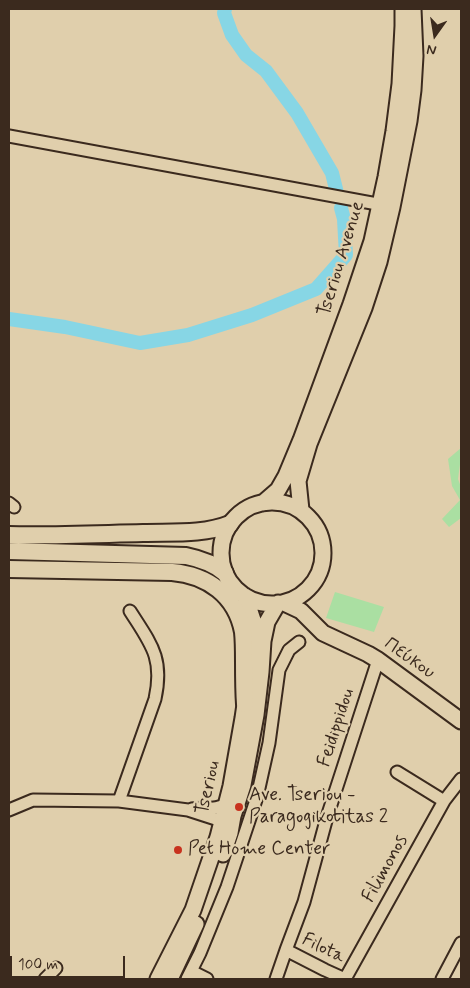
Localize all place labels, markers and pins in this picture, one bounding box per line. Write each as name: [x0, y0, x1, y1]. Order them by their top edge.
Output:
place label: Ave. Tseriou - Paragogikotitas 2: [249, 785, 388, 829]
marker: Ave. Tseriou - Paragogikotitas 2: [233, 801, 245, 813]
place label: Pet Home Center: [188, 839, 330, 861]
marker: Pet Home Center: [172, 844, 184, 856]

